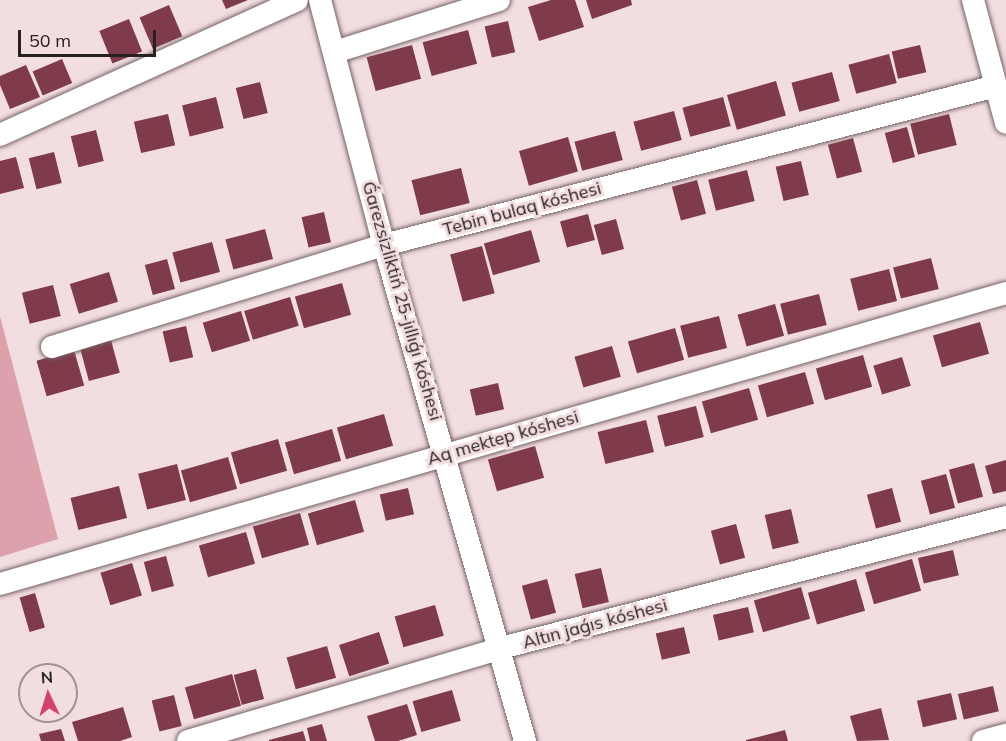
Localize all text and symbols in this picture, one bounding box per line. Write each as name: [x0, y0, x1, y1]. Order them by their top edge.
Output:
scale bar: [21, 18, 159, 56]
text: 50 m: [29, 29, 71, 52]
street label: Tebin bulaq kóshesi: [440, 177, 604, 241]
street label: Ǵarezsizliktiń 25-jıllıǵı kóshesi: [357, 179, 447, 423]
street label: Aq mektep kóshesi: [425, 406, 581, 470]
street label: Altın jaǵıs kóshesi: [520, 594, 670, 654]
north arrow: [18, 663, 78, 723]
text: N: [40, 667, 54, 687]

